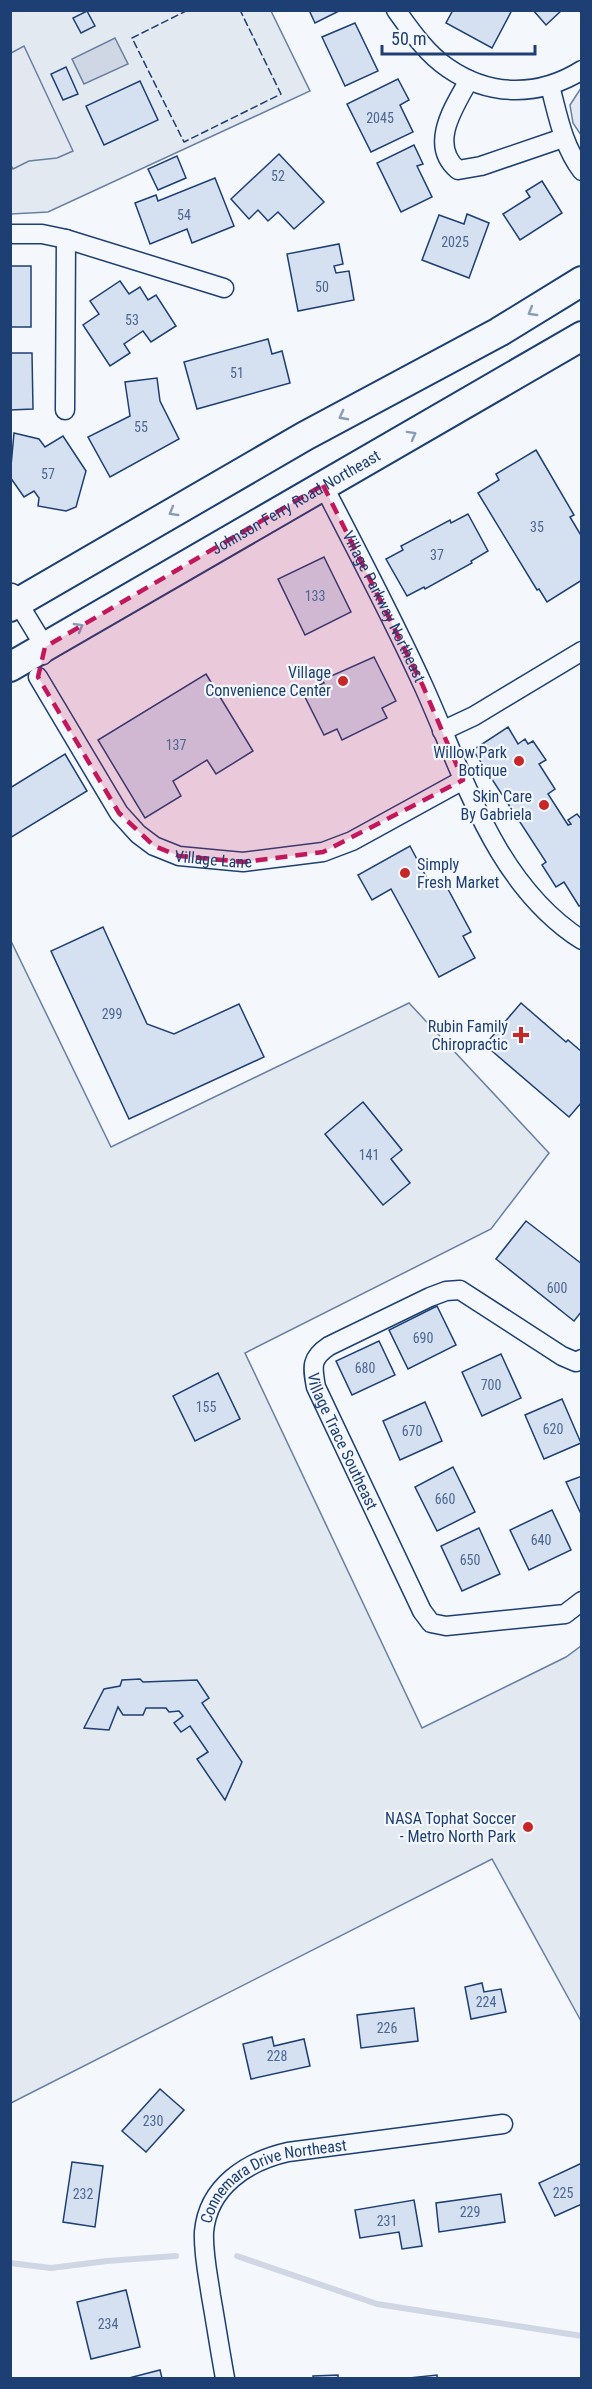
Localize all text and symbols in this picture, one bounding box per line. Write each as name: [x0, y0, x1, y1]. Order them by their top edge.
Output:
scale bar: [382, 18, 535, 56]
text: 50 m: [391, 28, 426, 49]
house number: 2045: [366, 110, 394, 126]
house number: 52: [271, 168, 285, 184]
house number: 54: [177, 207, 191, 223]
house number: 2025: [441, 234, 469, 250]
house number: 50: [315, 279, 329, 295]
one-way arrow: [528, 305, 538, 316]
house number: 53: [125, 312, 139, 328]
house number: 51: [230, 365, 244, 381]
one-way arrow: [338, 409, 349, 420]
house number: 55: [134, 419, 148, 435]
one-way arrow: [406, 431, 416, 443]
street label: Johnson Ferry Road Northeast: [208, 446, 384, 558]
house number: 57: [41, 466, 55, 482]
one-way arrow: [169, 505, 179, 517]
house number: 35: [530, 519, 544, 535]
street label: Village Parkway Northeast: [338, 528, 429, 685]
house number: 37: [430, 547, 444, 563]
house number: 133: [305, 588, 325, 604]
one-way arrow: [73, 623, 83, 634]
place label: Village Convenience Center: [205, 663, 331, 700]
marker: Village Convenience Center: [336, 674, 350, 688]
house number: 137: [166, 737, 186, 753]
place label: Willow Park Botique: [433, 743, 508, 780]
marker: Willow Park Botique: [512, 754, 526, 768]
place label: Skin Care By Gabriela: [461, 787, 532, 824]
marker: Skin Care By Gabriela: [537, 798, 551, 812]
street label: Village Lane: [174, 847, 253, 872]
place label: Simply Fresh Market: [417, 855, 500, 892]
marker: Simply Fresh Market: [398, 866, 412, 880]
house number: 299: [102, 1006, 122, 1022]
place label: Rubin Family Chiropractic: [428, 1017, 508, 1054]
marker: Rubin Family Chiropractic: [512, 1026, 530, 1044]
house number: 141: [359, 1147, 379, 1163]
house number: 600: [547, 1280, 567, 1296]
house number: 690: [413, 1330, 433, 1346]
house number: 680: [355, 1360, 375, 1376]
street label: Village Trace Southeast: [304, 1371, 382, 1513]
house number: 700: [481, 1377, 501, 1393]
house number: 155: [196, 1399, 216, 1415]
house number: 620: [543, 1421, 563, 1437]
house number: 670: [402, 1423, 422, 1439]
house number: 660: [435, 1491, 455, 1507]
house number: 640: [531, 1532, 551, 1548]
house number: 650: [460, 1552, 480, 1568]
place label: NASA Tophat Soccer - Metro North Park: [385, 1809, 517, 1846]
marker: NASA Tophat Soccer - Metro North Park: [521, 1820, 535, 1834]
house number: 224: [476, 1994, 496, 2010]
house number: 226: [377, 2020, 397, 2036]
house number: 228: [267, 2048, 287, 2064]
house number: 230: [143, 2113, 163, 2129]
street label: Connemara Drive Northeast: [196, 2135, 348, 2225]
house number: 225: [553, 2185, 573, 2201]
house number: 232: [73, 2186, 93, 2202]
house number: 229: [460, 2204, 480, 2220]
house number: 231: [377, 2213, 397, 2229]
house number: 234: [98, 2316, 118, 2332]

